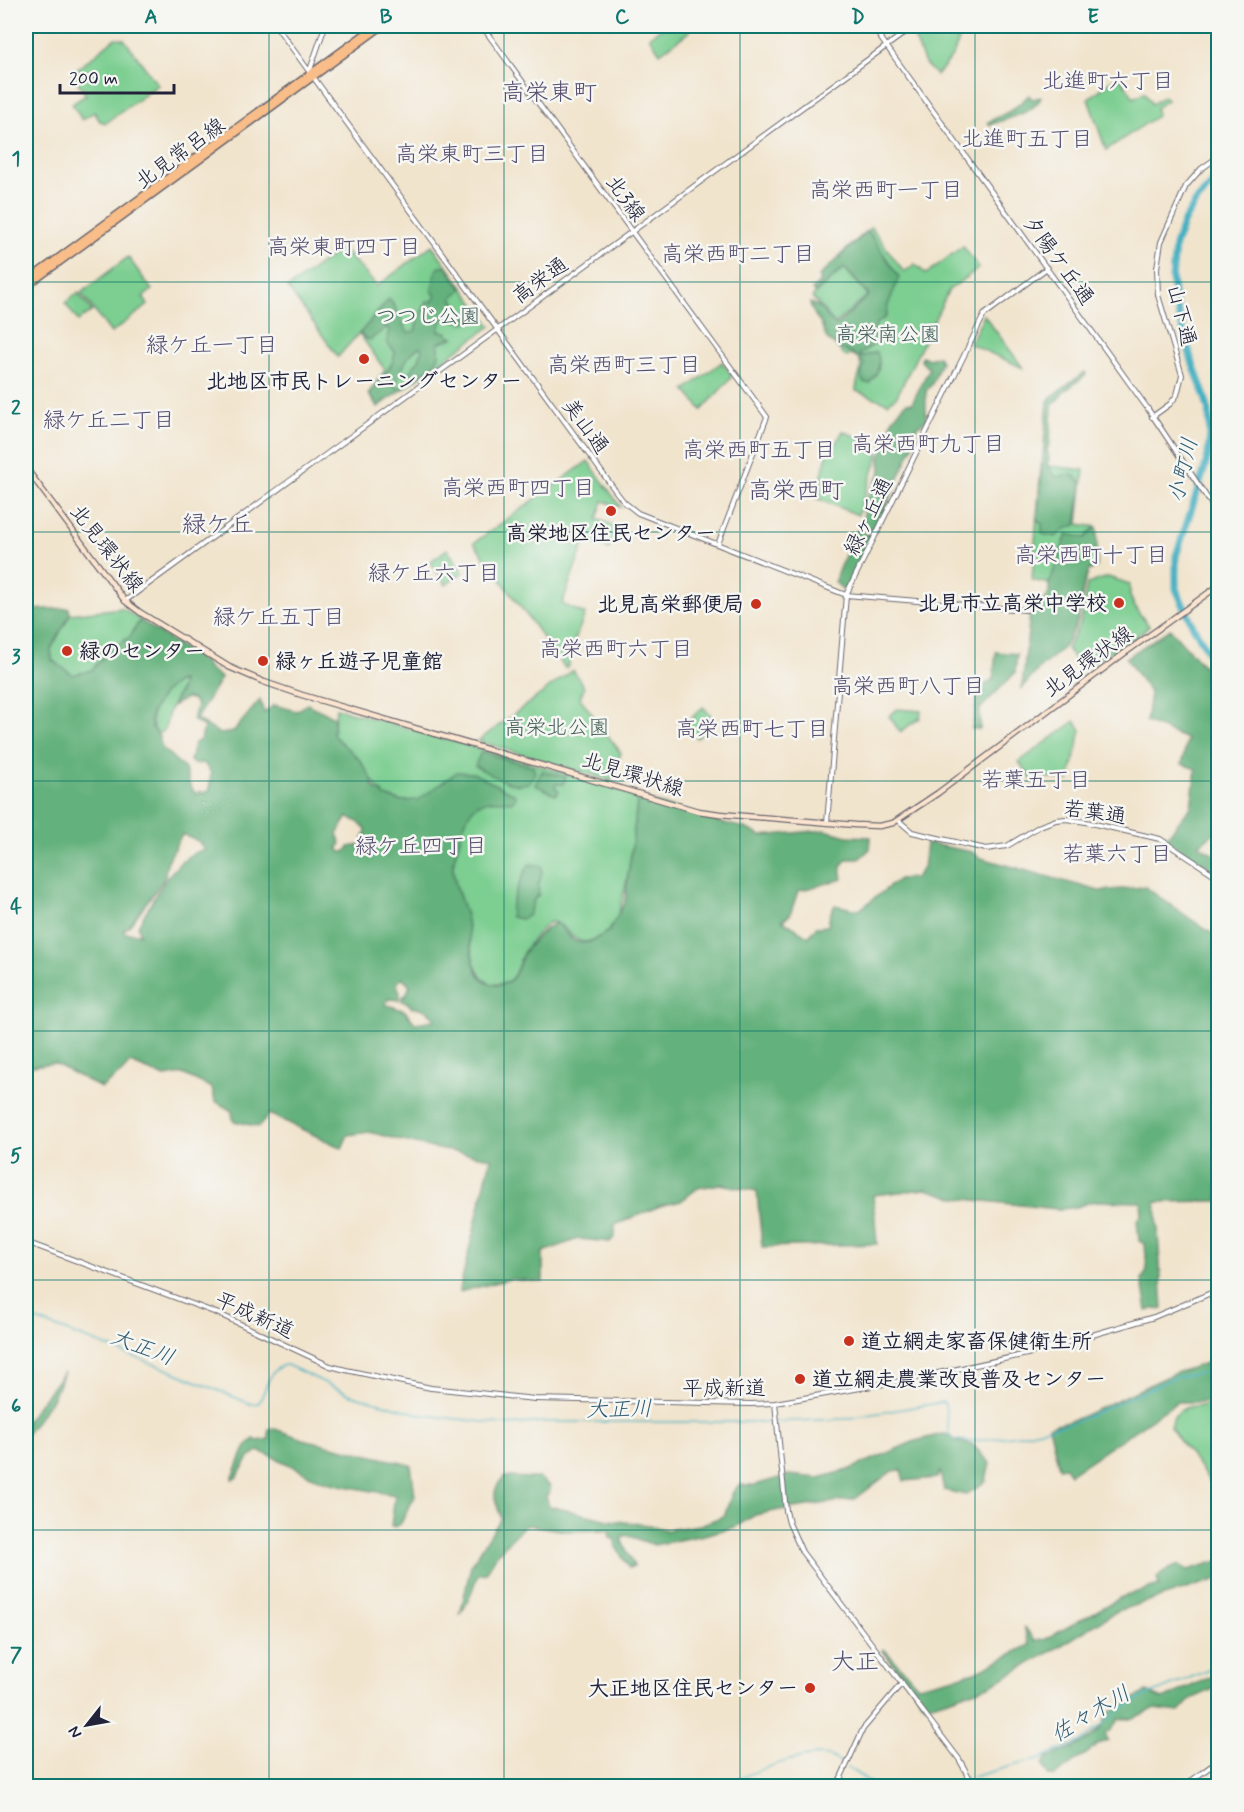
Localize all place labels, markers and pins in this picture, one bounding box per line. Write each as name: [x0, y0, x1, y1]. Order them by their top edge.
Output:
marker: 北地区市民トレーニングセンター: [357, 352, 371, 366]
place label: 北地区市民トレーニングセンター: [206, 368, 522, 396]
marker: 高栄地区住民センター: [604, 504, 618, 518]
place label: 高栄地区住民センター: [506, 520, 716, 548]
place label: 北見市立高栄中学校: [918, 590, 1107, 618]
place label: 北見高栄郵便局: [597, 591, 744, 619]
marker: 北見市立高栄中学校: [1112, 596, 1126, 610]
marker: 北見高栄郵便局: [749, 597, 763, 611]
place label: 緑のセンター: [79, 638, 205, 666]
marker: 緑のセンター: [60, 644, 74, 658]
place label: 緑ヶ丘遊子児童館: [275, 648, 443, 676]
marker: 緑ヶ丘遊子児童館: [256, 654, 270, 668]
place label: 道立網走家畜保健衛生所: [861, 1328, 1092, 1356]
marker: 道立網走家畜保健衛生所: [842, 1334, 856, 1348]
place label: 道立網走農業改良普及センター: [812, 1366, 1106, 1394]
marker: 道立網走農業改良普及センター: [793, 1372, 807, 1386]
place label: 大正地区住民センター: [588, 1675, 798, 1703]
marker: 大正地区住民センター: [803, 1681, 817, 1695]

